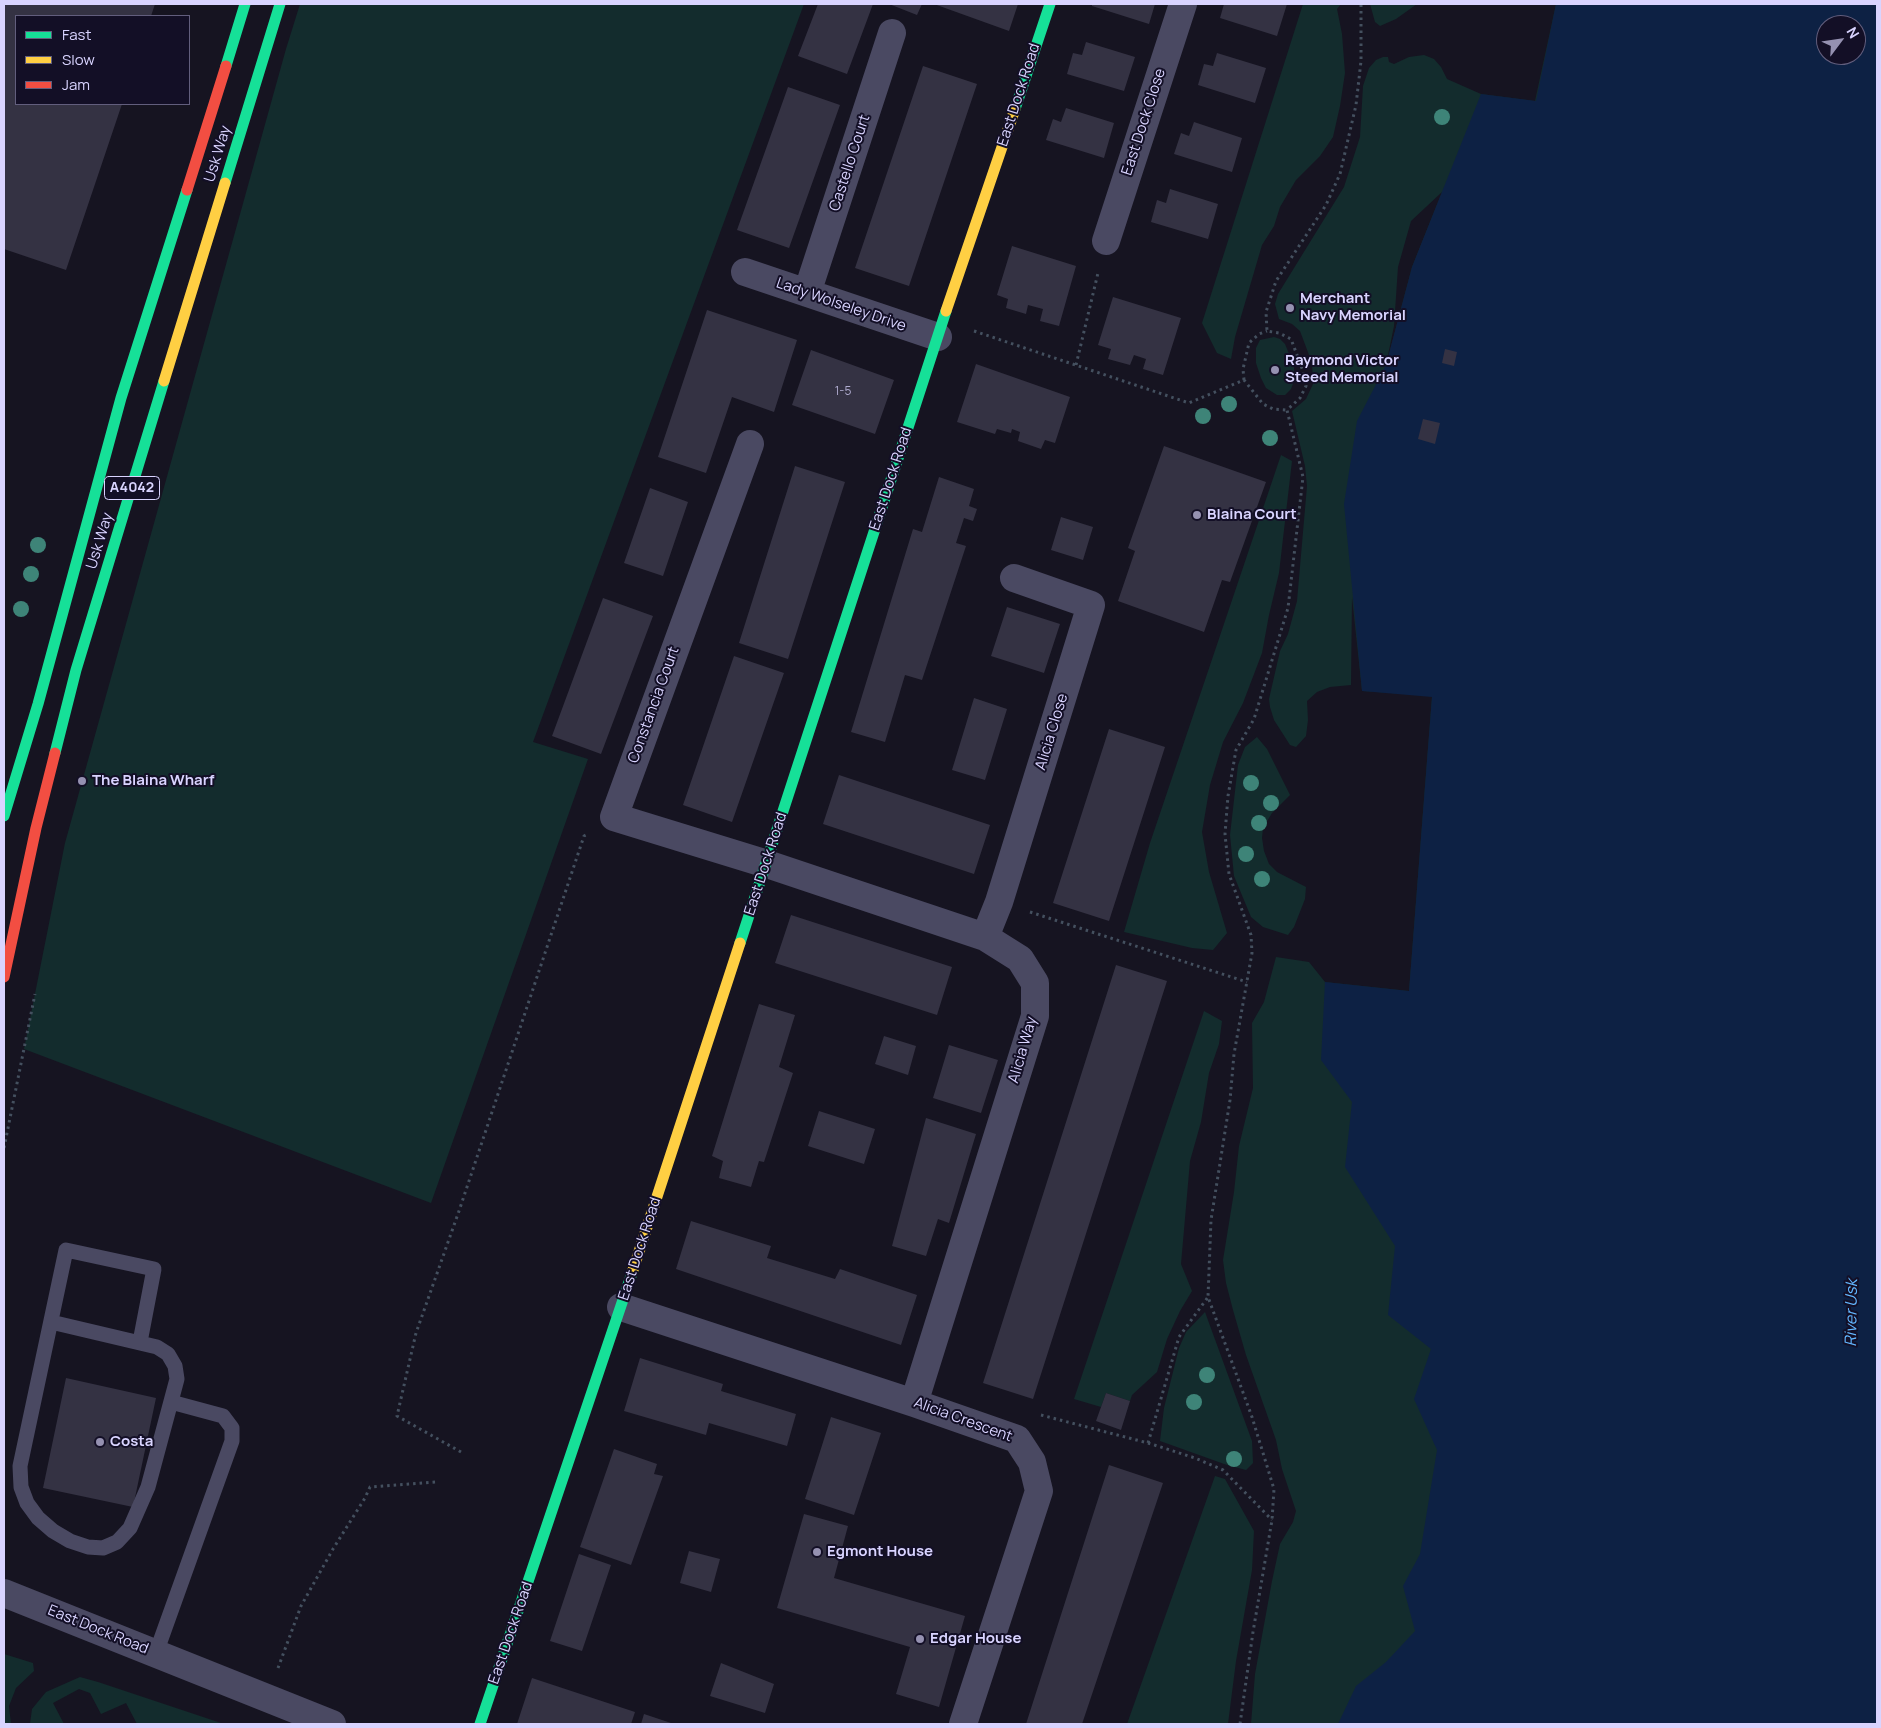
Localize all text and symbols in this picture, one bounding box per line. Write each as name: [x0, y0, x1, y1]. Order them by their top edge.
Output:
legend: [15, 15, 190, 105]
north arrow: [1816, 15, 1866, 65]
text: N: [1843, 23, 1864, 42]
text: Fast: [62, 24, 91, 45]
street label: East Dock Road: [994, 41, 1044, 149]
text: Slow: [62, 49, 95, 70]
street label: East Dock Close: [1118, 66, 1170, 178]
text: Jam: [62, 74, 90, 95]
street label: Castello Court: [826, 113, 874, 213]
street label: Usk Way: [201, 124, 235, 184]
street label: Lady Wolseley Drive: [774, 274, 908, 336]
place label: Merchant Navy Memorial: [1300, 290, 1406, 325]
marker: Merchant Navy Memorial: [1284, 302, 1296, 314]
place label: Raymond Victor Steed Memorial: [1285, 352, 1399, 387]
marker: Raymond Victor Steed Memorial: [1269, 364, 1281, 376]
house number: 1-5: [835, 385, 851, 399]
street label: East Dock Road: [866, 425, 916, 533]
road number: A4042: [104, 476, 160, 499]
place label: Blaina Court: [1207, 506, 1297, 524]
marker: Blaina Court: [1191, 509, 1203, 521]
street label: Usk Way: [83, 511, 117, 571]
street label: Constancia Court: [625, 644, 683, 766]
street label: Alicia Close: [1032, 692, 1072, 772]
place label: The Blaina Wharf: [92, 772, 214, 790]
marker: The Blaina Wharf: [76, 775, 88, 787]
street label: East Dock Road: [741, 810, 791, 918]
street label: Alicia Way: [1005, 1015, 1041, 1085]
street label: East Dock Road: [615, 1195, 665, 1303]
water label: River Usk: [1842, 1279, 1862, 1347]
street label: Alicia Crescent: [911, 1394, 1015, 1446]
place label: Costa: [110, 1433, 153, 1451]
marker: Costa: [94, 1436, 106, 1448]
place label: Egmont House: [827, 1543, 933, 1561]
marker: Egmont House: [811, 1546, 823, 1558]
street label: East Dock Road: [485, 1579, 537, 1687]
street label: East Dock Road: [45, 1602, 151, 1658]
place label: Edgar House: [930, 1630, 1022, 1648]
marker: Edgar House: [914, 1633, 926, 1645]

